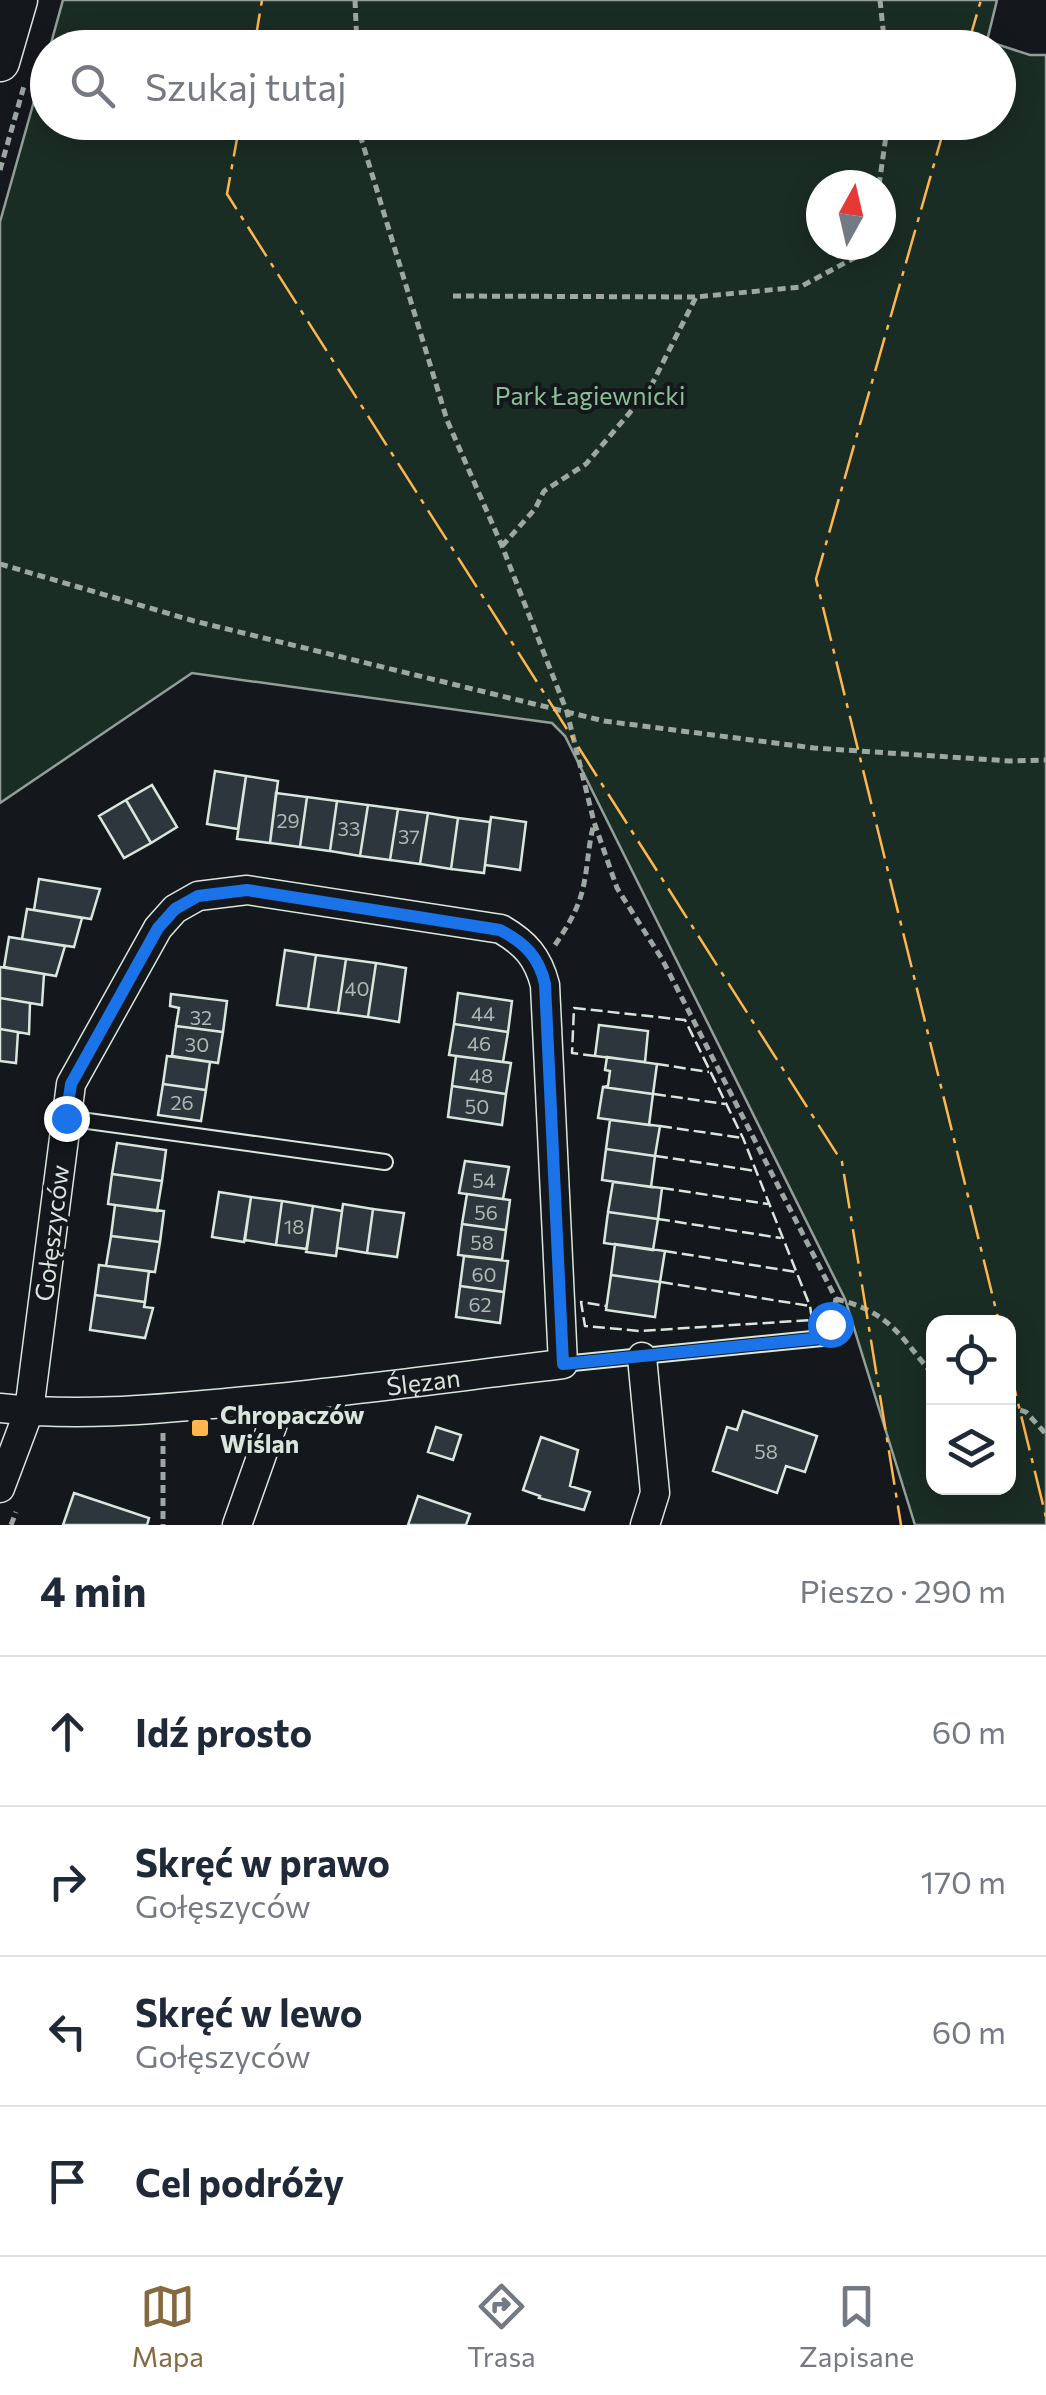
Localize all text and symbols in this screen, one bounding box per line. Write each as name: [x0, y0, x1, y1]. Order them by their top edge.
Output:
search box: [30, 30, 1016, 140]
icon: search: [65, 58, 120, 113]
text: Szukaj tutaj: [145, 62, 347, 109]
north arrow: [806, 170, 896, 260]
park label: Park Łagiewnicki: [495, 380, 685, 410]
house number: 29: [276, 808, 300, 832]
house number: 33: [338, 816, 360, 840]
house number: 37: [398, 824, 420, 848]
house number: 40: [344, 976, 370, 1000]
house number: 44: [471, 1001, 495, 1025]
house number: 32: [190, 1005, 212, 1029]
house number: 46: [467, 1031, 491, 1055]
house number: 30: [185, 1032, 209, 1056]
house number: 48: [469, 1063, 493, 1087]
house number: 26: [170, 1090, 194, 1114]
house number: 50: [465, 1094, 489, 1118]
route end: [44, 1096, 90, 1142]
street label: Gołęszyców: [28, 1163, 74, 1303]
house number: 54: [472, 1168, 496, 1192]
house number: 56: [474, 1200, 498, 1224]
house number: 18: [284, 1214, 304, 1238]
house number: 58: [470, 1230, 494, 1254]
house number: 60: [471, 1262, 497, 1286]
house number: 62: [468, 1292, 492, 1316]
route start: [808, 1302, 854, 1348]
map controls: [926, 1315, 1016, 1495]
button: locate: [926, 1315, 1016, 1405]
street label: Ślęzan: [385, 1362, 462, 1401]
place label: Chropaczów Wiślan: [220, 1399, 365, 1458]
button: layers: [926, 1405, 1016, 1495]
marker: Chropaczów Wiślan: [189, 1417, 211, 1439]
house number: 58: [754, 1439, 778, 1463]
text: 4 min: [40, 1564, 146, 1616]
text: Pieszo · 290 m: [799, 1570, 1006, 1610]
icon: ahead: [40, 1704, 95, 1759]
text: Idź prosto: [135, 1708, 312, 1755]
text: 60 m: [932, 1711, 1006, 1751]
text: Skręć w prawo: [135, 1838, 390, 1885]
icon: right: [40, 1854, 95, 1909]
text: 170 m: [921, 1861, 1006, 1901]
text: Gołęszyców: [135, 1885, 311, 1925]
text: Skręć w lewo: [135, 1988, 362, 2035]
icon: left: [40, 2004, 95, 2059]
text: 60 m: [932, 2011, 1006, 2051]
text: Gołęszyców: [135, 2035, 311, 2075]
icon: arrive: [40, 2154, 95, 2209]
text: Cel podróży: [135, 2158, 344, 2205]
tab: Mapa: [132, 2279, 204, 2373]
tab: Trasa: [467, 2279, 536, 2373]
tab: Zapisane: [799, 2279, 914, 2373]

